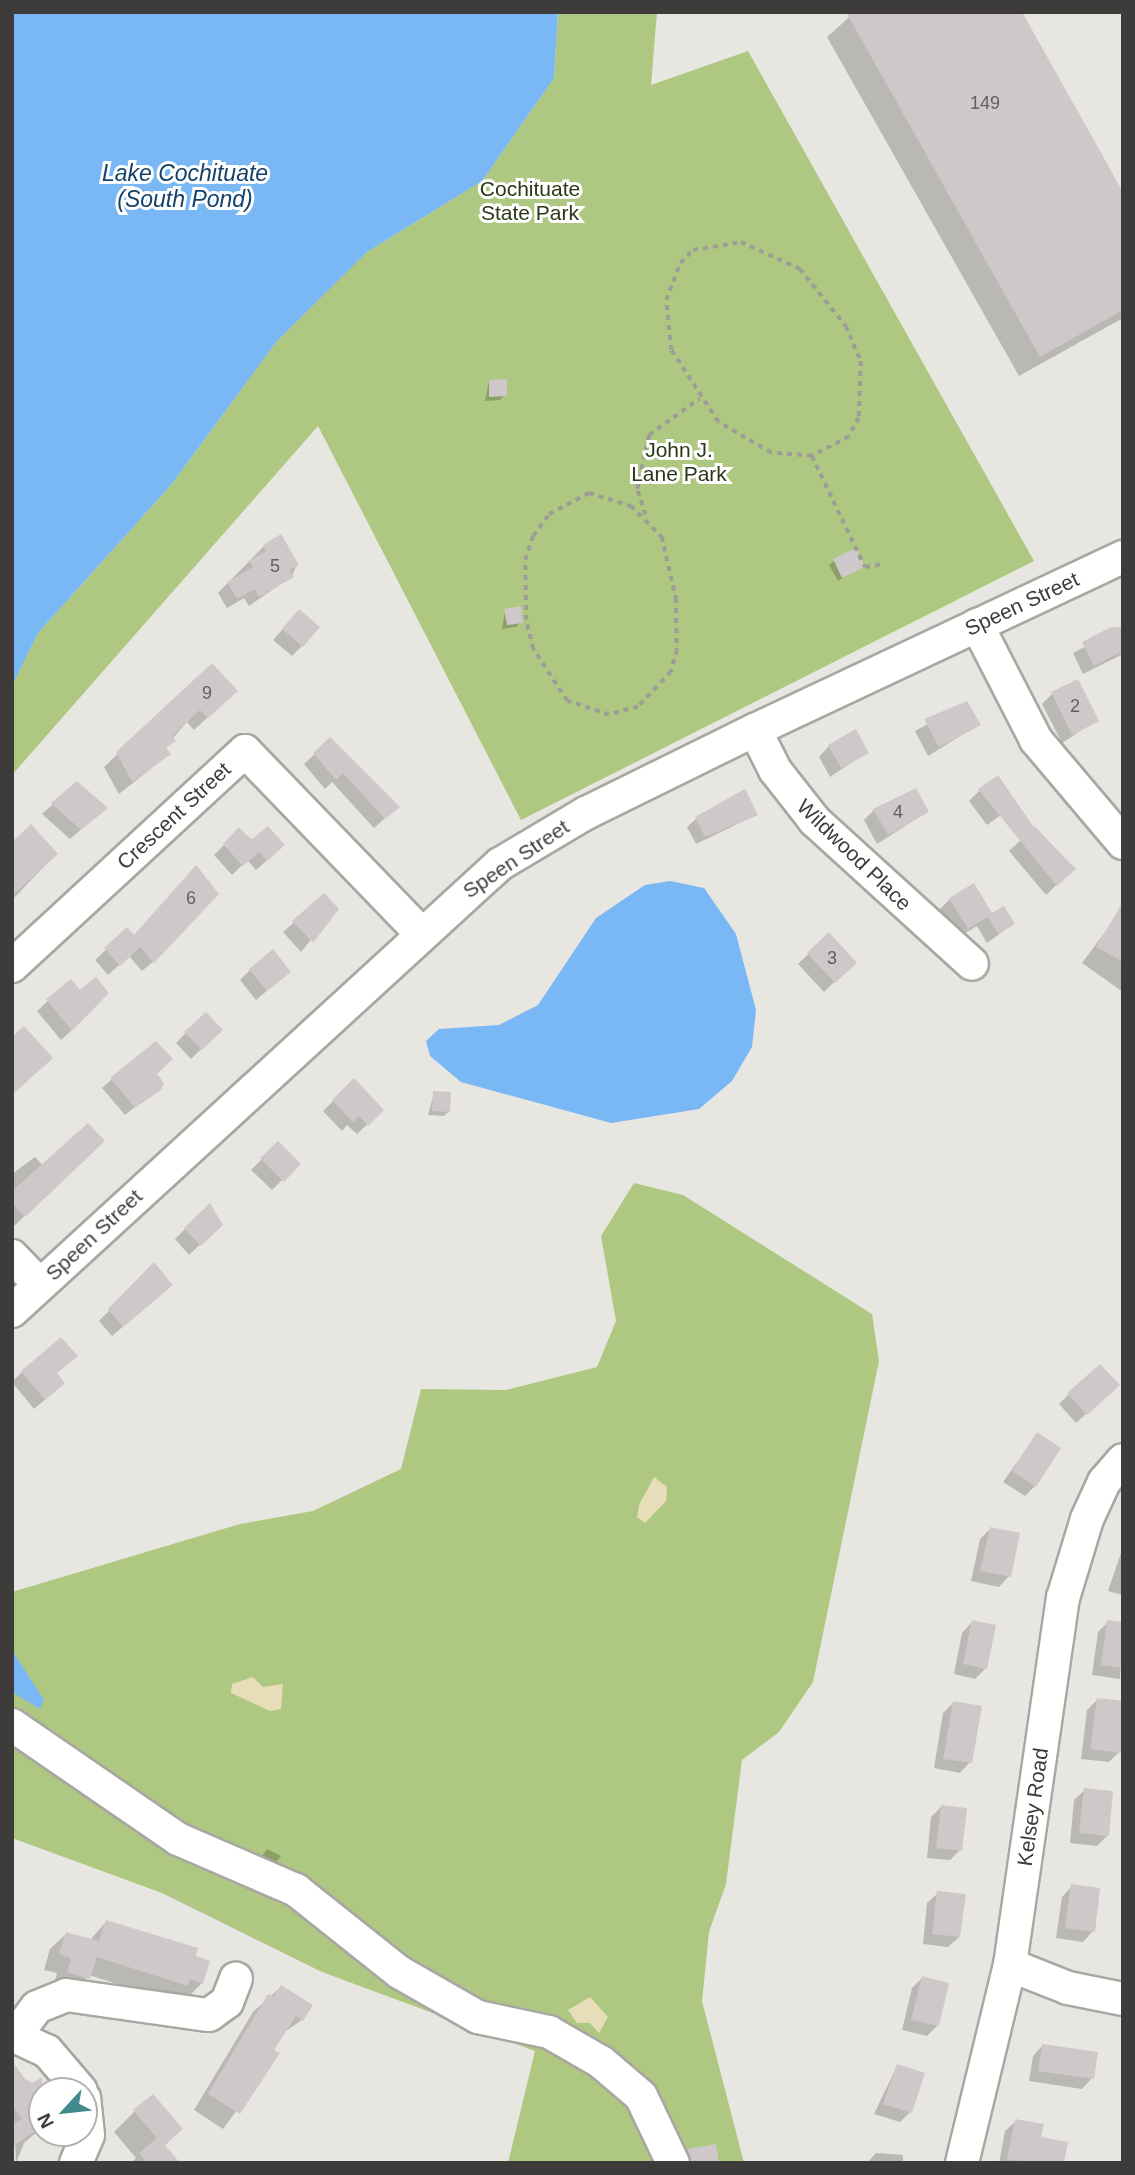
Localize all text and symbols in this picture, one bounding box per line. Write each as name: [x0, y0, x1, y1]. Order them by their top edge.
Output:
house number: 149: [970, 92, 1000, 114]
water label: Lake Cochituate (South Pond): [102, 159, 268, 213]
park label: Cochituate State Park: [480, 176, 580, 226]
park label: John J. Lane Park: [631, 437, 727, 487]
house number: 5: [270, 555, 280, 577]
street label: Speen Street: [961, 567, 1083, 641]
house number: 9: [202, 682, 212, 704]
house number: 2: [1070, 695, 1080, 717]
street label: Crescent Street: [112, 757, 236, 875]
street label: Wildwood Place: [792, 794, 916, 916]
house number: 4: [893, 801, 903, 823]
street label: Speen Street: [458, 814, 574, 904]
house number: 6: [186, 887, 196, 909]
house number: 3: [827, 947, 837, 969]
street label: Speen Street: [41, 1184, 147, 1286]
street label: Kelsey Road: [1012, 1746, 1054, 1868]
north arrow: [28, 2077, 98, 2147]
text: N: [33, 2110, 58, 2132]

